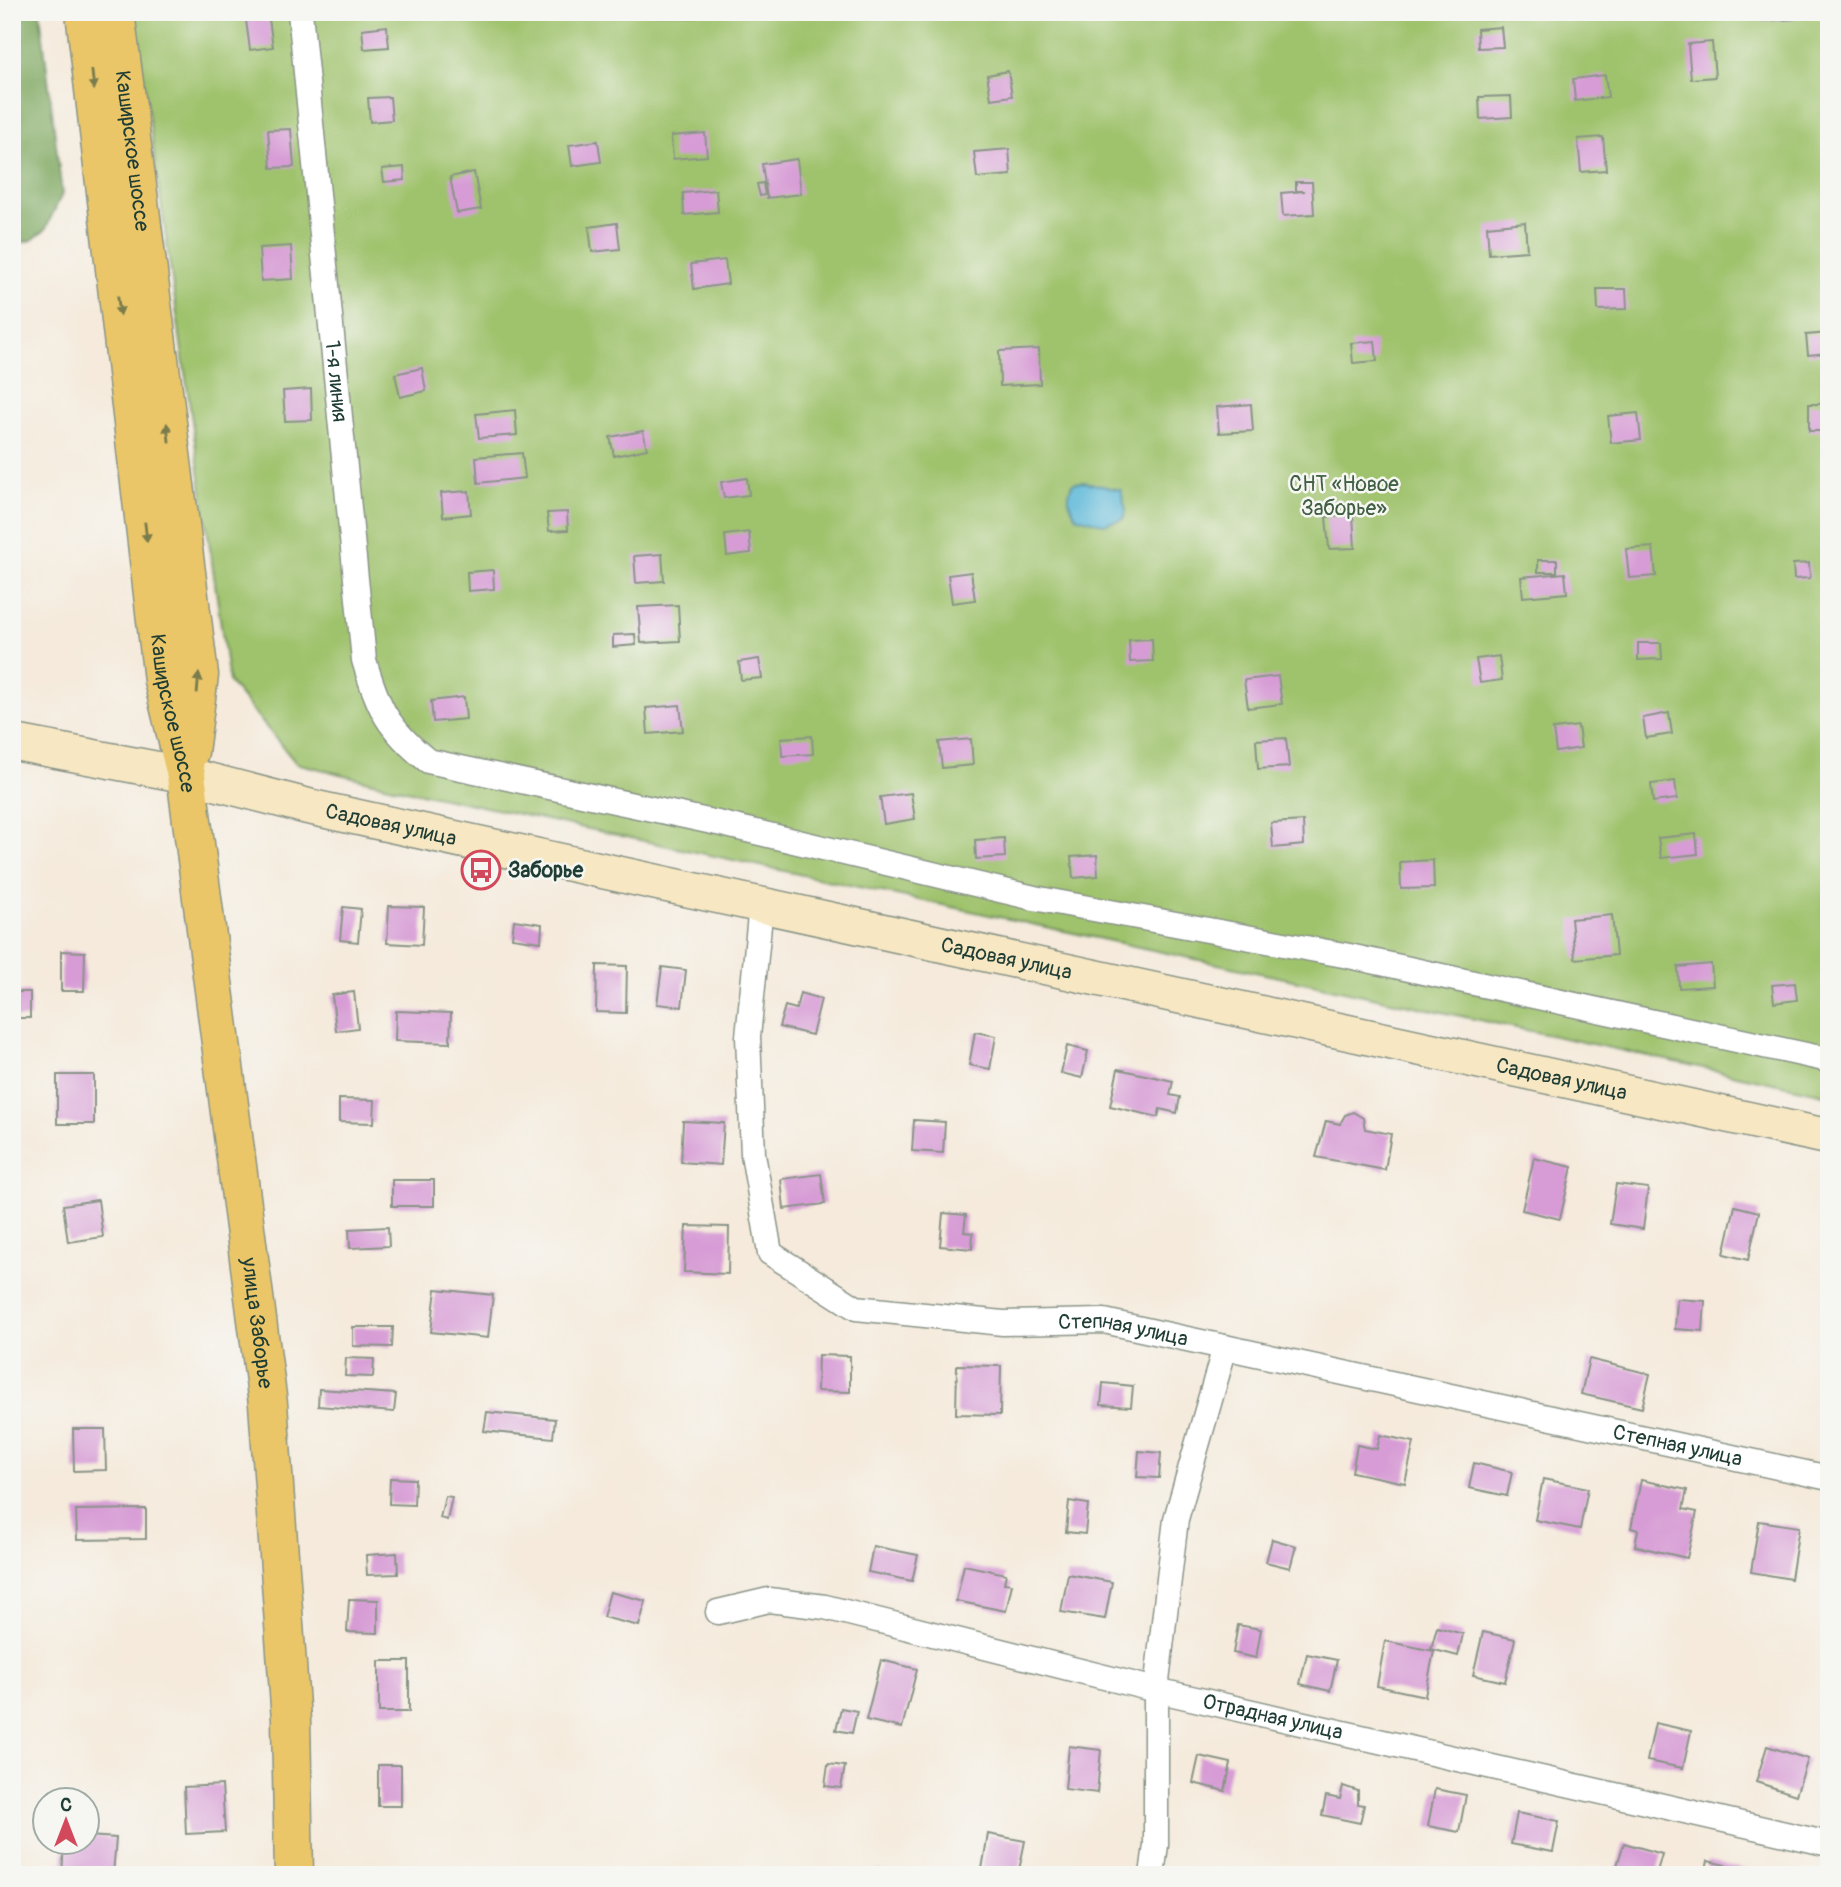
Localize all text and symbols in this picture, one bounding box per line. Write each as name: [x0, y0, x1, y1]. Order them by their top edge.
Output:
one-way arrow: [87, 69, 98, 91]
street label: Каширское шоссе: [109, 69, 156, 233]
one-way arrow: [114, 295, 125, 317]
street label: 1-я линия: [319, 339, 354, 423]
one-way arrow: [163, 422, 174, 444]
park label: СНТ «Новое Заборье»: [1289, 471, 1399, 522]
one-way arrow: [140, 521, 151, 543]
street label: Каширское шоссе: [144, 632, 202, 795]
one-way arrow: [193, 672, 204, 694]
street label: Садовая улица: [323, 797, 459, 852]
bus stop icon: Заборье: [460, 849, 502, 891]
place label: Заборье: [508, 857, 584, 884]
street label: Садовая улица: [939, 931, 1075, 986]
street label: Садовая улица: [1494, 1052, 1630, 1106]
street label: улица Заборье: [235, 1255, 279, 1391]
street label: Степная улица: [1058, 1308, 1191, 1352]
street label: Степная улица: [1610, 1418, 1745, 1472]
street label: Отрадная улица: [1200, 1688, 1346, 1746]
north arrow: [32, 1786, 102, 1856]
text: С: [60, 1793, 72, 1817]

